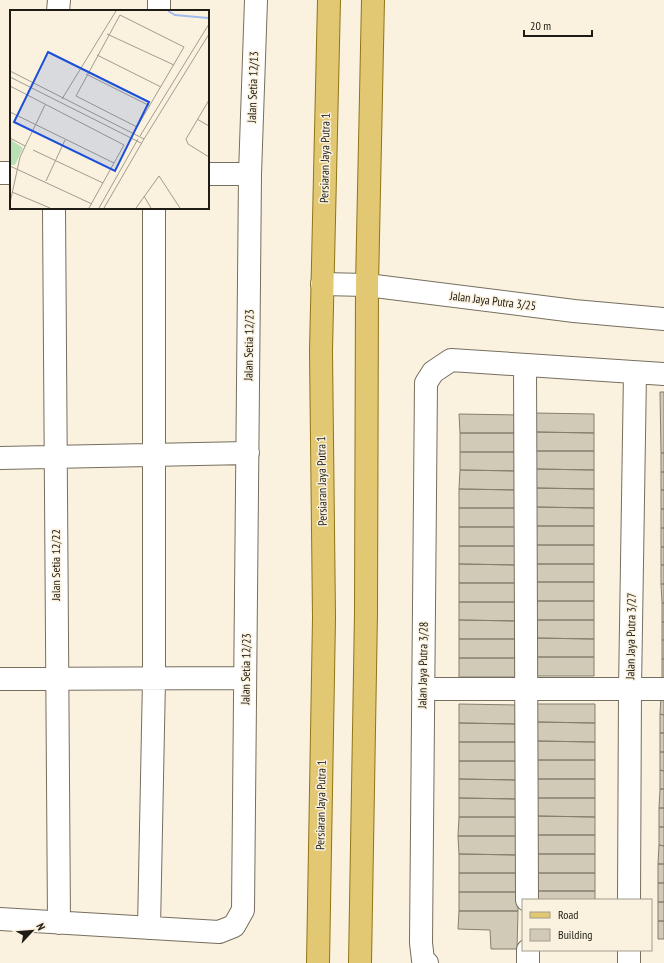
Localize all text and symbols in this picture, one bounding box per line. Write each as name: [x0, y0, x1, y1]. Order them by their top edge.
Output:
inset map: [10, 10, 209, 209]
scale bar: [524, 12, 592, 38]
text: 20 m: [530, 18, 551, 33]
street label: Jalan Setia 12/13: [244, 51, 261, 124]
street label: Persiaran Jaya Putra 1: [316, 113, 333, 203]
street label: Jalan Jaya Putra 3/25: [448, 288, 537, 313]
street label: Jalan Setia 12/23: [240, 309, 257, 382]
street label: Persiaran Jaya Putra 1: [313, 436, 330, 526]
street label: Jalan Setia 12/22: [48, 529, 63, 602]
street label: Jalan Jaya Putra 3/27: [622, 593, 639, 680]
street label: Jalan Jaya Putra 3/28: [414, 622, 431, 709]
street label: Jalan Setia 12/23: [237, 633, 254, 706]
street label: Persiaran Jaya Putra 1: [312, 760, 329, 850]
legend: [522, 899, 652, 951]
text: Road: [558, 907, 578, 922]
north arrow: [12, 911, 52, 951]
text: N: [33, 921, 49, 932]
text: Building: [558, 927, 593, 942]

